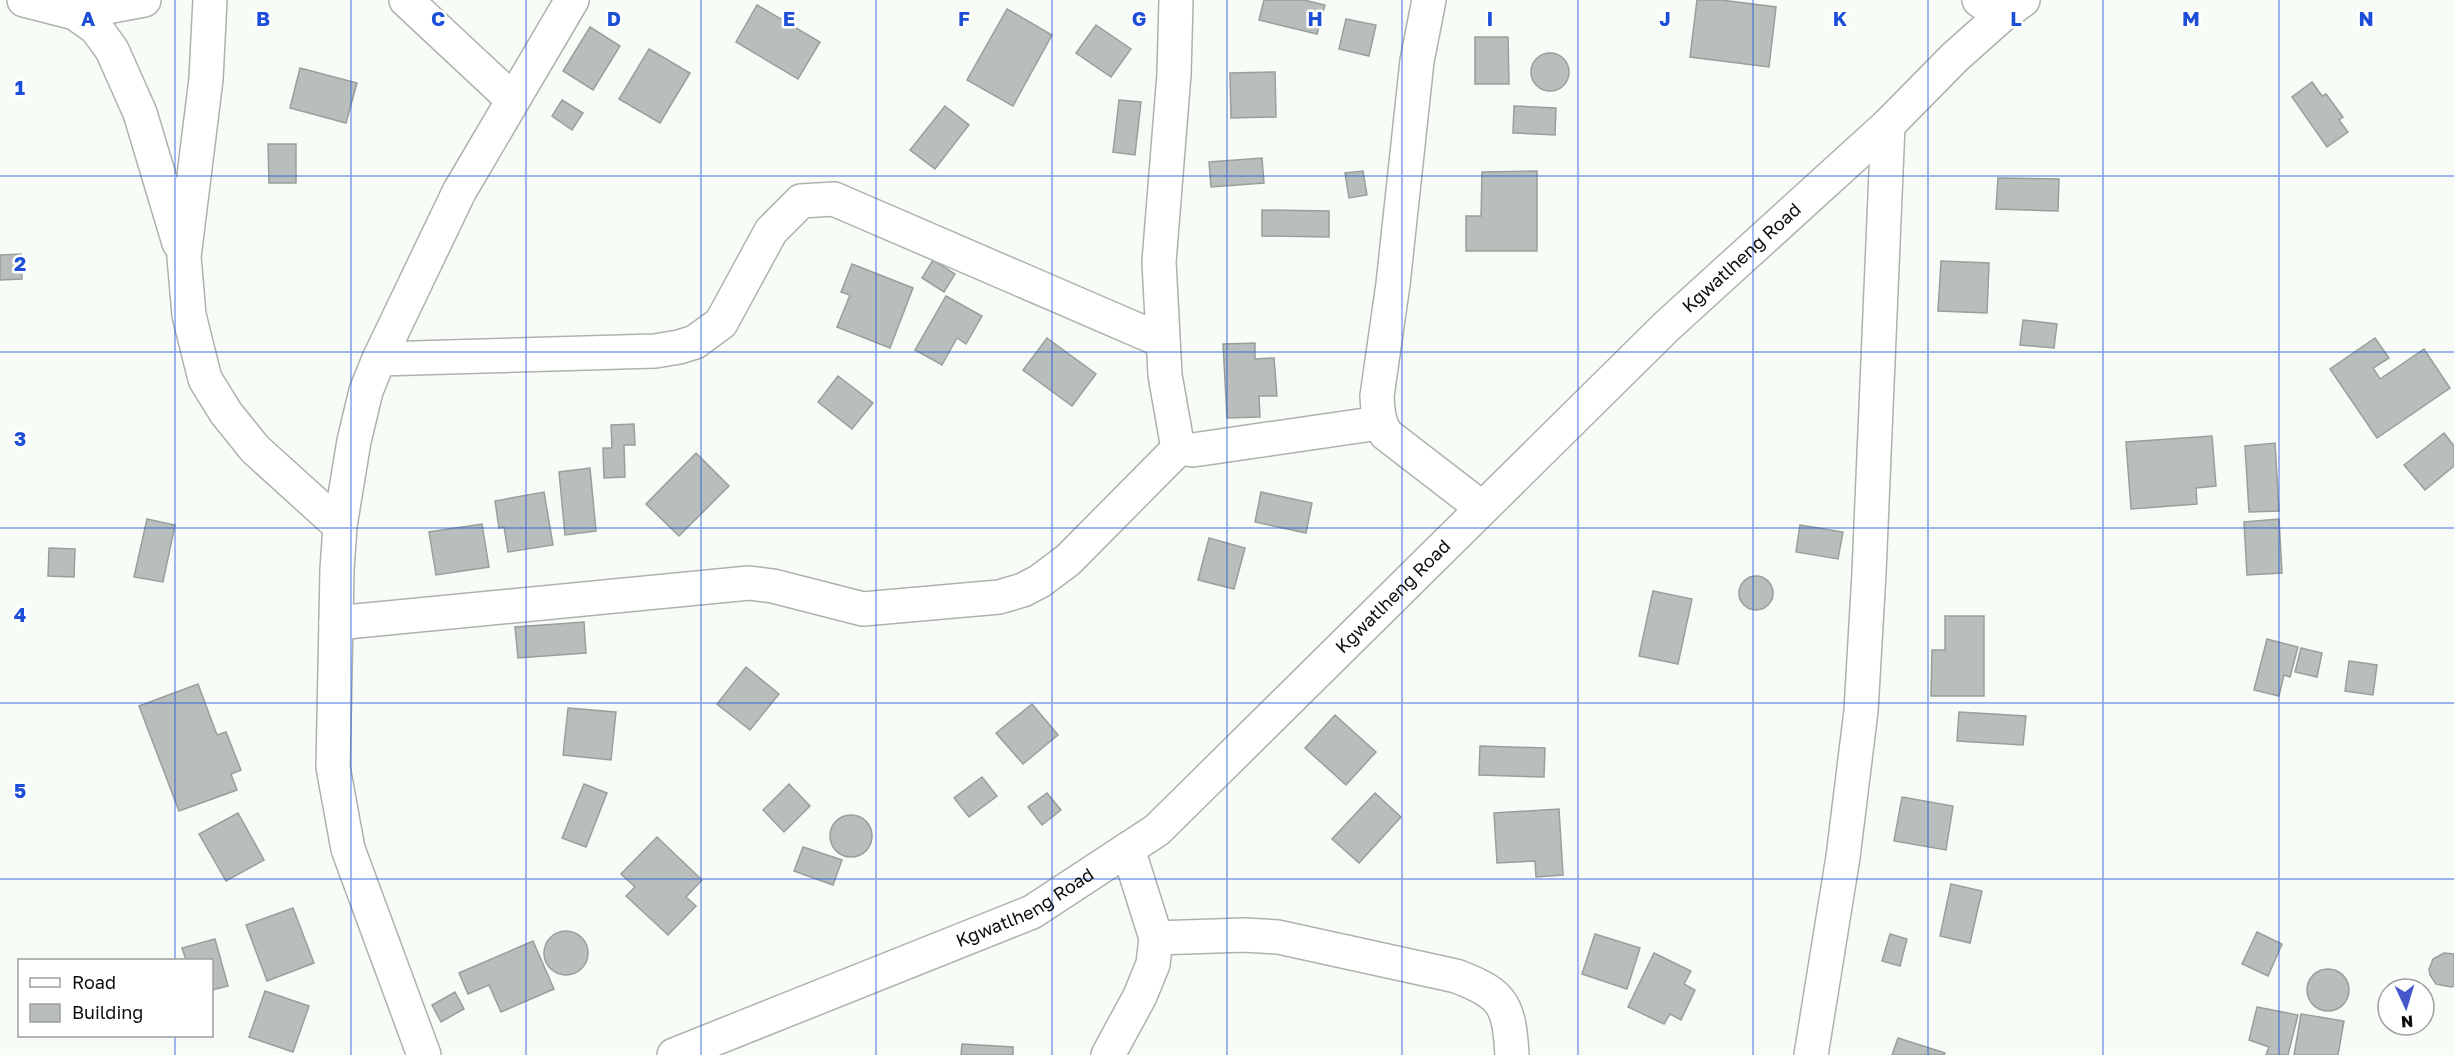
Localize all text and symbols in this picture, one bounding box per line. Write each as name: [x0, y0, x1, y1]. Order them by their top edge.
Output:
text: A: [81, 6, 95, 30]
text: B: [256, 6, 270, 30]
text: C: [431, 6, 445, 30]
text: D: [607, 6, 621, 30]
text: E: [783, 6, 795, 30]
text: F: [958, 6, 970, 30]
text: G: [1132, 6, 1146, 30]
text: H: [1307, 6, 1323, 30]
text: I: [1487, 6, 1493, 30]
text: J: [1659, 6, 1671, 30]
text: K: [1833, 6, 1848, 30]
text: L: [2010, 6, 2022, 30]
text: M: [2182, 6, 2200, 30]
text: N: [2358, 6, 2374, 30]
text: 1: [15, 75, 25, 99]
street label: Kgwatlheng Road: [1677, 198, 1805, 317]
text: 2: [14, 251, 26, 275]
text: 3: [14, 426, 26, 450]
street label: Kgwatlheng Road: [1330, 534, 1454, 657]
text: 4: [14, 602, 26, 626]
text: 5: [14, 778, 26, 802]
street label: Kgwatlheng Road: [952, 863, 1098, 951]
legend: [18, 959, 213, 1037]
text: Road: [72, 971, 116, 993]
north arrow: [2376, 977, 2436, 1037]
text: Building: [72, 1001, 143, 1023]
text: N: [2400, 1012, 2414, 1032]

